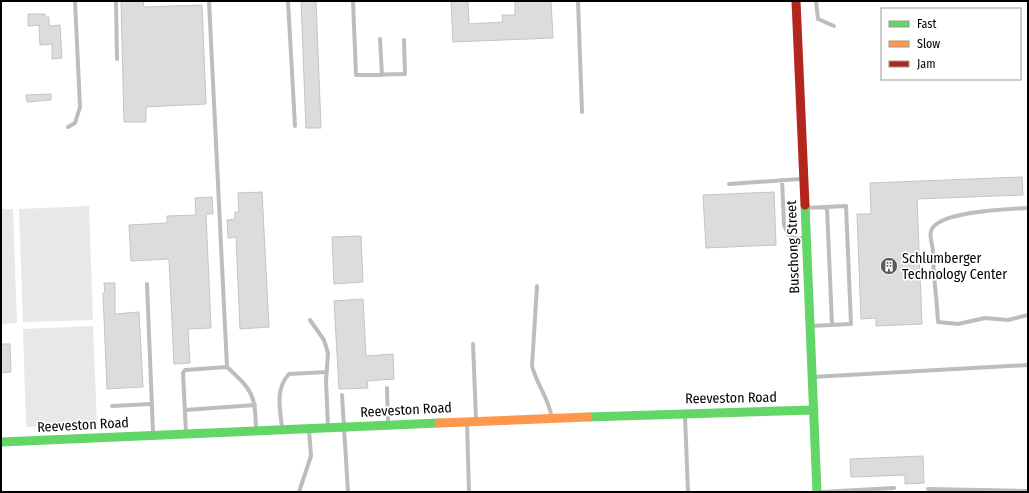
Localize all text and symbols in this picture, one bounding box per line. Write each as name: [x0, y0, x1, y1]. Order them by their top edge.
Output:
legend: [881, 8, 1021, 80]
text: Fast: [917, 17, 936, 31]
text: Slow: [917, 37, 940, 51]
text: Jam: [917, 57, 935, 71]
street label: Buschong Street: [783, 200, 803, 294]
place label: Schlumberger Technology Center: [902, 250, 1007, 283]
building icon: Schlumberger Technology Center: [879, 256, 899, 276]
street label: Reeveston Road: [685, 389, 777, 407]
street label: Reeveston Road: [360, 399, 452, 421]
street label: Reeveston Road: [37, 414, 129, 436]

